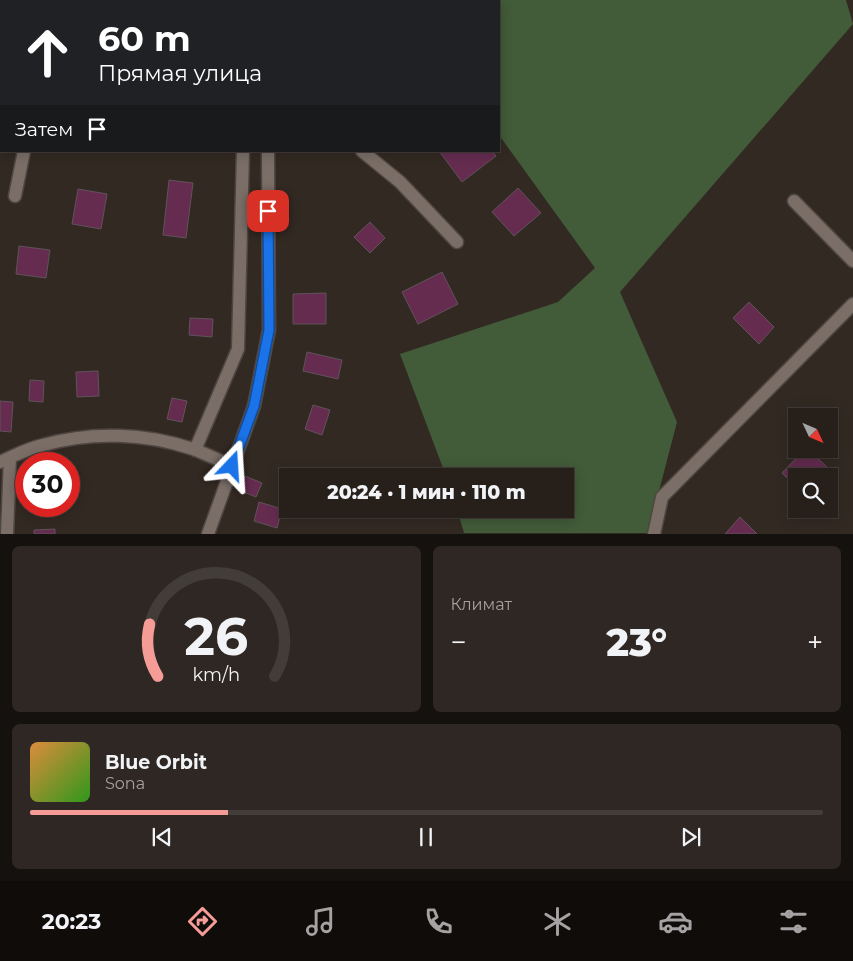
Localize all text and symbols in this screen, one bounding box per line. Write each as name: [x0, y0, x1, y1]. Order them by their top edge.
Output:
text: 60 m: [98, 17, 191, 60]
icon: ahead: [15, 20, 80, 85]
text: Прямая улица: [98, 60, 262, 87]
icon: arrive: [83, 115, 111, 143]
text: Затем: [15, 118, 73, 141]
pin: [247, 190, 289, 232]
icon: arrive: [254, 197, 282, 225]
north arrow: [788, 408, 838, 458]
map controls: [788, 408, 838, 518]
position arrow: [205, 439, 257, 491]
speed limit sign: 30: [15, 452, 80, 517]
button: search: [788, 468, 838, 518]
text: 20:24 · 1 мин · 110 m: [327, 481, 526, 504]
text: Климат: [451, 595, 512, 614]
text: 26: [184, 605, 248, 668]
text: 23°: [606, 619, 667, 666]
text: −: [451, 625, 467, 659]
text: +: [807, 625, 823, 659]
text: km/h: [192, 664, 240, 685]
text: Blue Orbit: [105, 751, 207, 774]
text: Sona: [105, 774, 145, 793]
icon: previous: [148, 823, 176, 851]
icon: pause: [412, 823, 440, 851]
icon: next: [677, 823, 705, 851]
icon: directions: [185, 904, 220, 939]
icon: music: [303, 904, 338, 939]
icon: phone: [421, 904, 456, 939]
icon: climate: [540, 904, 575, 939]
icon: car: [658, 904, 693, 939]
icon: filters: [776, 904, 811, 939]
text: 20:23: [42, 908, 101, 935]

